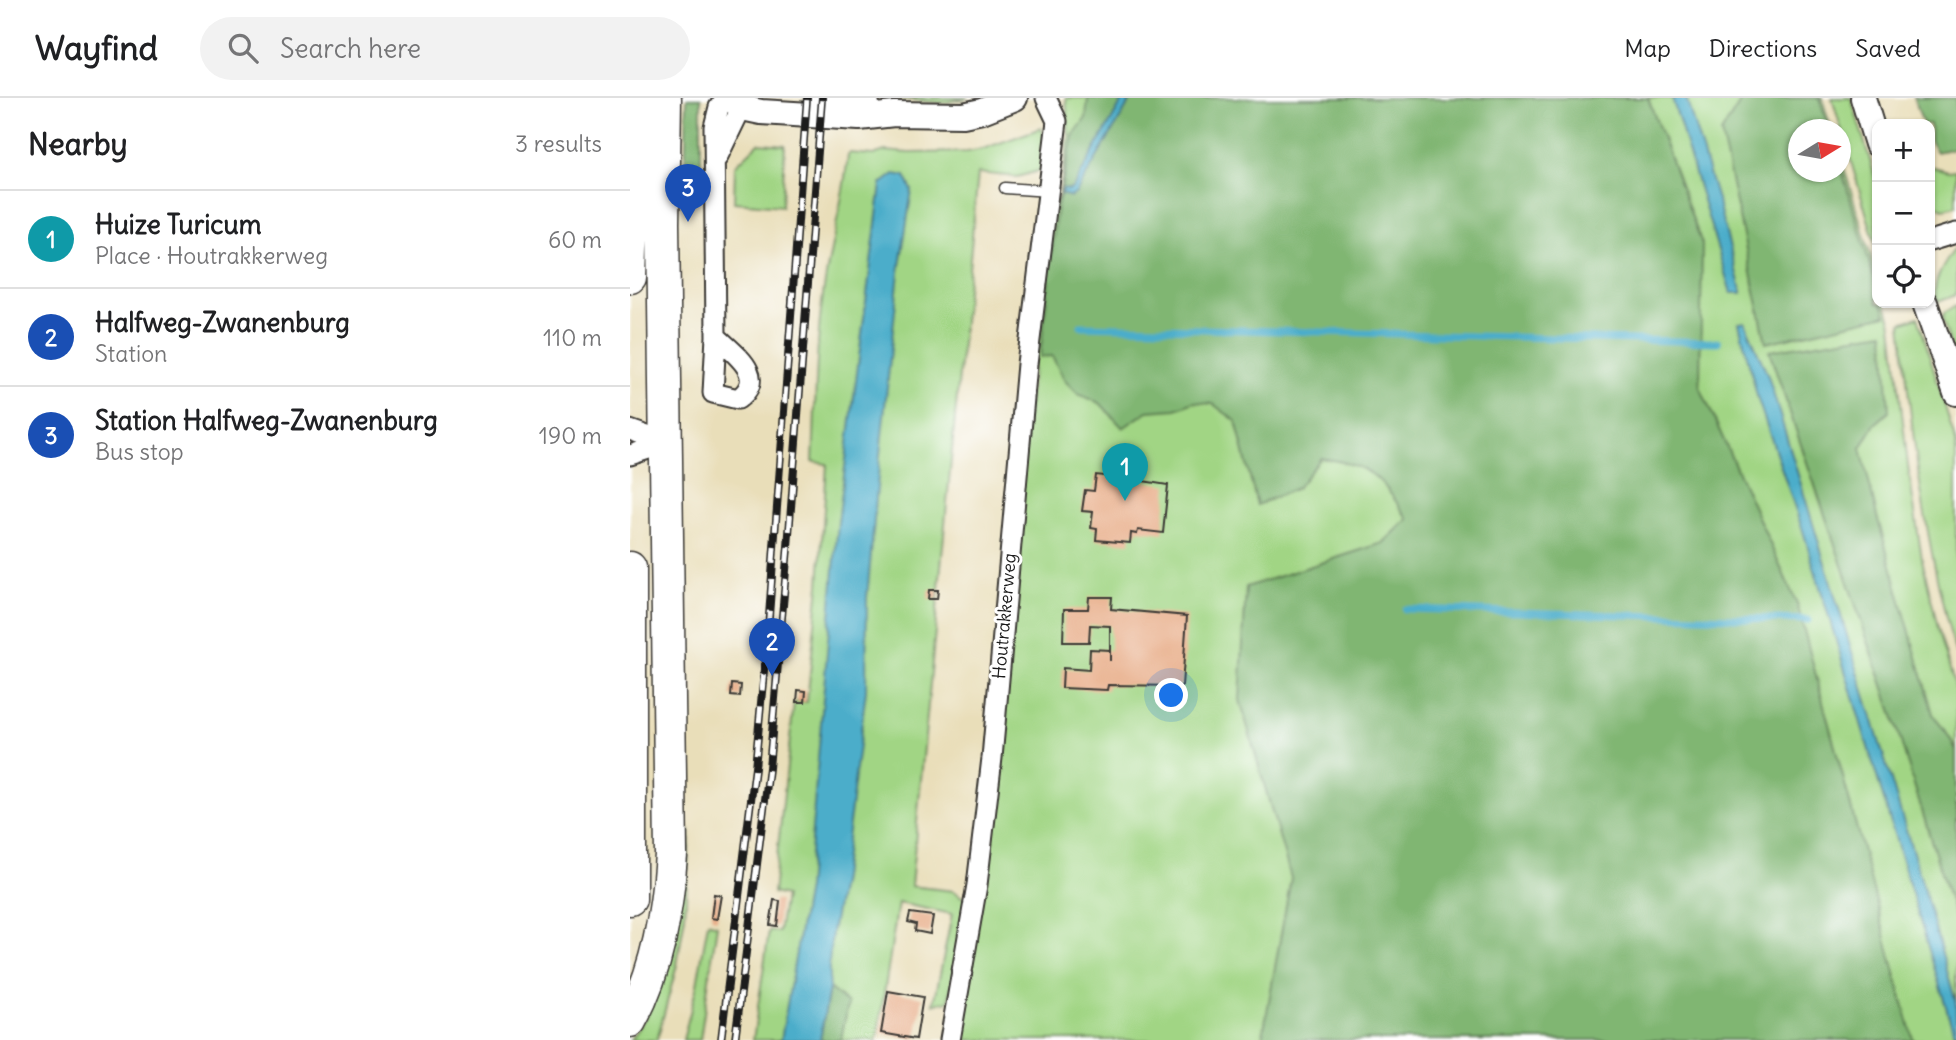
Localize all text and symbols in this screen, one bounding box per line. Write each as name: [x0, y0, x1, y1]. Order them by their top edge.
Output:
search box: [200, 17, 690, 80]
text: Wayfind: [35, 27, 158, 69]
icon: search: [224, 29, 262, 67]
text: Search here: [280, 32, 421, 65]
text: Map: [1624, 33, 1671, 63]
text: Directions: [1709, 33, 1817, 63]
text: Saved: [1855, 33, 1921, 63]
north arrow: [1788, 119, 1851, 182]
map controls: [1872, 119, 1935, 308]
button: +: [1872, 119, 1935, 182]
text: Nearby: [28, 125, 128, 163]
text: 3 results: [515, 129, 602, 158]
pin: 3: [665, 164, 711, 222]
button: −: [1872, 182, 1935, 245]
text: Huize Turicum: [95, 208, 261, 241]
text: 1: [46, 225, 56, 254]
text: 60 m: [548, 225, 602, 254]
text: Place · Houtrakkerweg: [95, 241, 328, 270]
button: locate: [1872, 245, 1935, 308]
text: Halfweg-Zwanenburg: [95, 306, 350, 339]
text: 2: [45, 323, 57, 352]
text: 110 m: [543, 323, 602, 352]
text: Station: [95, 339, 167, 368]
text: Station Halfweg-Zwanenburg: [95, 404, 438, 437]
text: 3: [44, 421, 58, 450]
text: 190 m: [539, 421, 602, 450]
text: Bus stop: [95, 437, 184, 466]
pin: 1: [1102, 443, 1148, 501]
street label: Houtrakkerweg: [987, 552, 1021, 680]
pin: 2: [749, 618, 795, 676]
your location: [1154, 678, 1188, 712]

